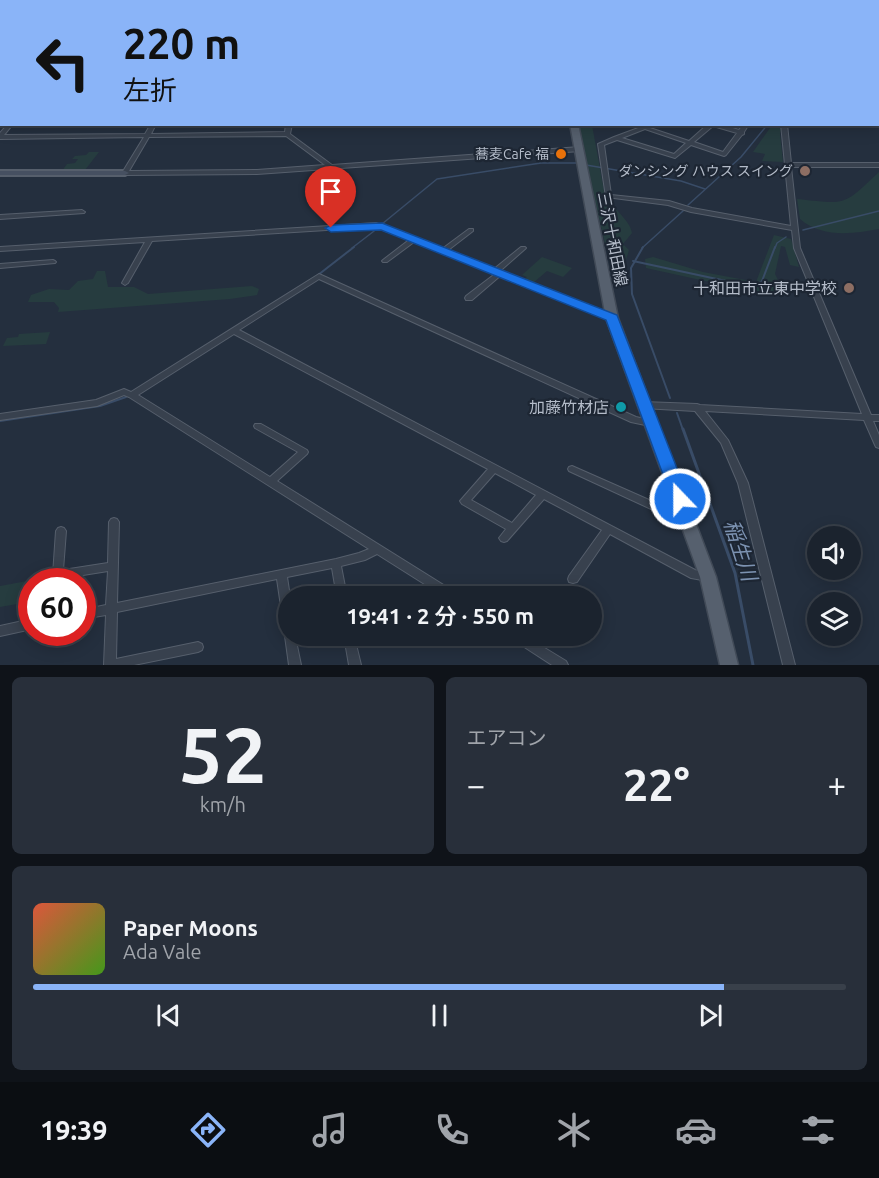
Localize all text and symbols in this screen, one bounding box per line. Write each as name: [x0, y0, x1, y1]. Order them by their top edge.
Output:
text: 220 m: [123, 20, 240, 67]
icon: left: [24, 24, 102, 102]
text: 左折: [123, 75, 177, 105]
place label: 蕎麦Cafe 福: [475, 146, 549, 162]
marker: 蕎麦Cafe 福: [554, 147, 568, 161]
place label: ダンシング ハウス スイング: [619, 163, 793, 179]
marker: ダンシング ハウス スイング: [798, 164, 812, 178]
pin: [305, 166, 356, 228]
icon: arrive: [314, 175, 347, 208]
street label: 三沢十和田線: [595, 190, 631, 288]
place label: 十和田市立東中学校: [693, 279, 837, 297]
marker: 十和田市立東中学校: [842, 281, 856, 295]
place label: 加藤竹材店: [529, 398, 609, 416]
marker: 加藤竹材店: [614, 400, 628, 414]
position arrow: [648, 467, 712, 531]
water label: 稲生川: [720, 516, 763, 586]
map controls: [807, 526, 861, 646]
button: sound: [807, 526, 861, 580]
speed limit sign: 60: [18, 568, 96, 646]
button: layers: [807, 592, 861, 646]
text: 19:41 · 2 分 · 550 m: [346, 603, 534, 628]
text: 52: [179, 710, 267, 798]
text: エアコン: [467, 726, 547, 749]
text: 22°: [623, 759, 690, 810]
text: −: [467, 766, 485, 803]
text: +: [827, 766, 846, 803]
text: km/h: [200, 793, 246, 816]
text: Paper Moons: [123, 915, 258, 940]
text: Ada Vale: [123, 940, 201, 963]
icon: previous: [152, 999, 185, 1032]
icon: pause: [423, 999, 456, 1032]
icon: next: [694, 999, 727, 1032]
icon: directions: [187, 1109, 229, 1151]
icon: music: [309, 1109, 351, 1151]
icon: phone: [431, 1109, 473, 1151]
icon: climate: [553, 1109, 595, 1151]
icon: car: [675, 1109, 717, 1151]
icon: filters: [797, 1109, 839, 1151]
text: 19:39: [40, 1115, 108, 1145]

